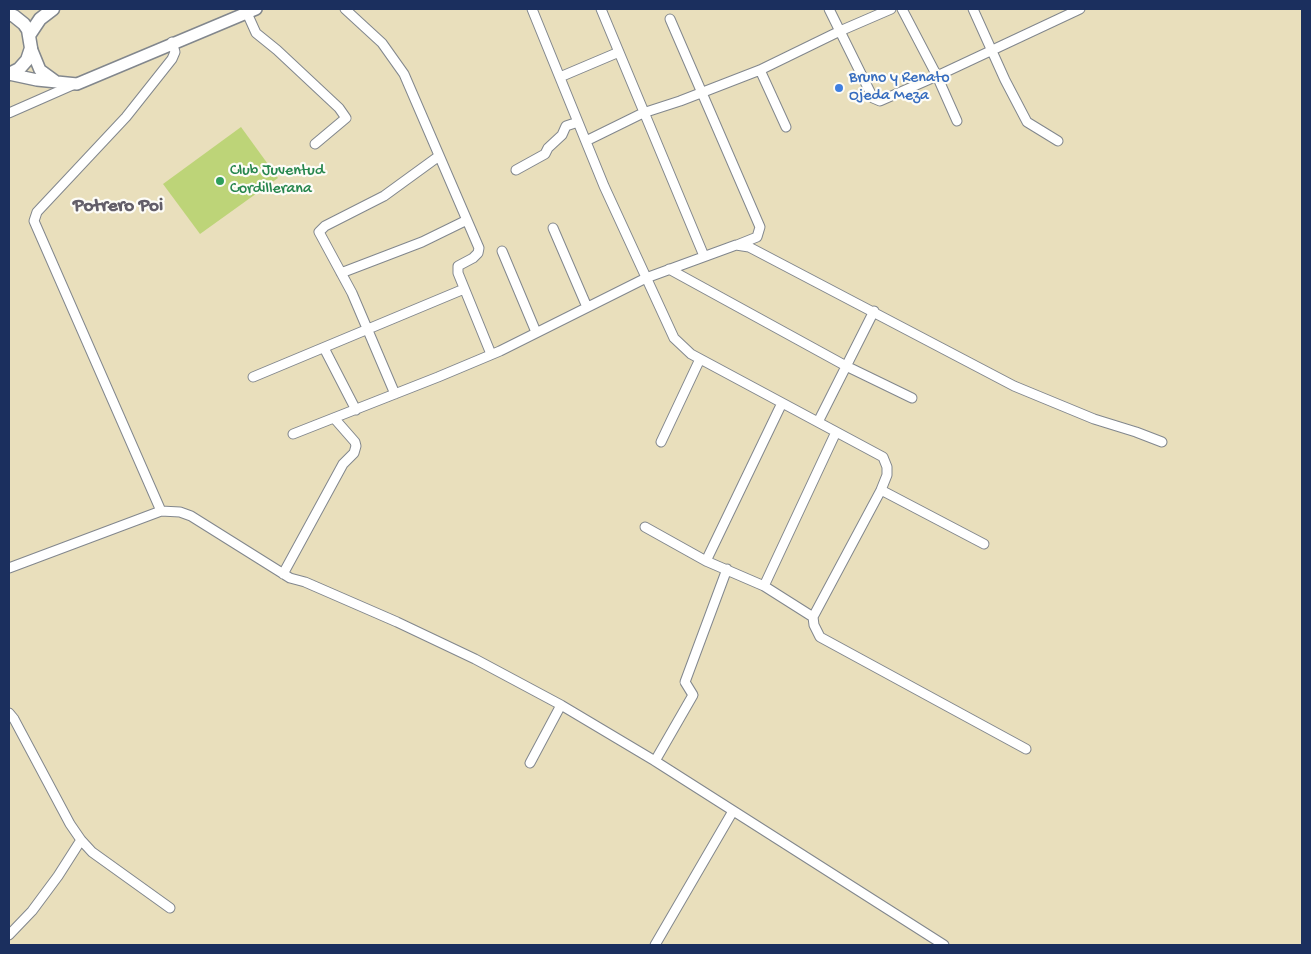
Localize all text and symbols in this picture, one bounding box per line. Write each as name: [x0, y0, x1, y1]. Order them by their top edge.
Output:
place label: Bruno y Renato Ojeda Meza: [849, 69, 950, 107]
marker: Bruno y Renato Ojeda Meza: [833, 82, 845, 94]
place label: Club Juventud Cordillerana: [230, 162, 324, 200]
marker: Club Juventud Cordillerana: [214, 175, 226, 187]
district label: Potrero Poi: [73, 196, 163, 218]

